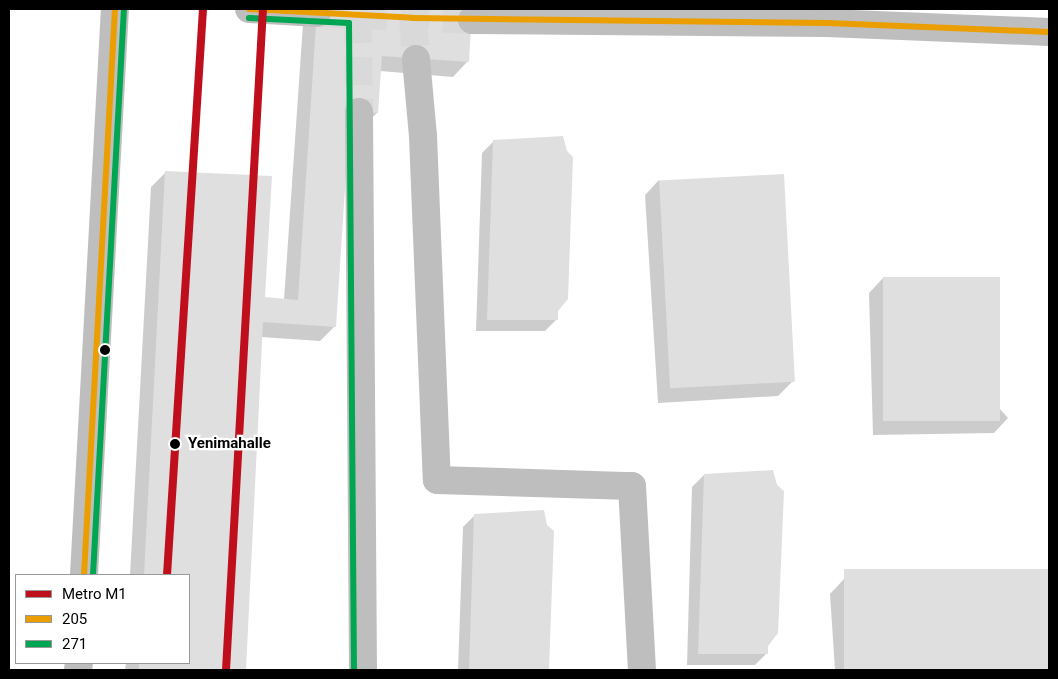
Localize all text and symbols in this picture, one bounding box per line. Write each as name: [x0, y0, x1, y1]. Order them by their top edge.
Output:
unlabelled marker: [100, 345, 110, 355]
marker: Yenimahalle: [166, 435, 184, 453]
place label: Yenimahalle: [188, 435, 271, 453]
legend: [15, 574, 190, 664]
text: Metro M1: [62, 585, 127, 603]
text: 205: [62, 610, 87, 628]
text: 271: [62, 635, 87, 653]

